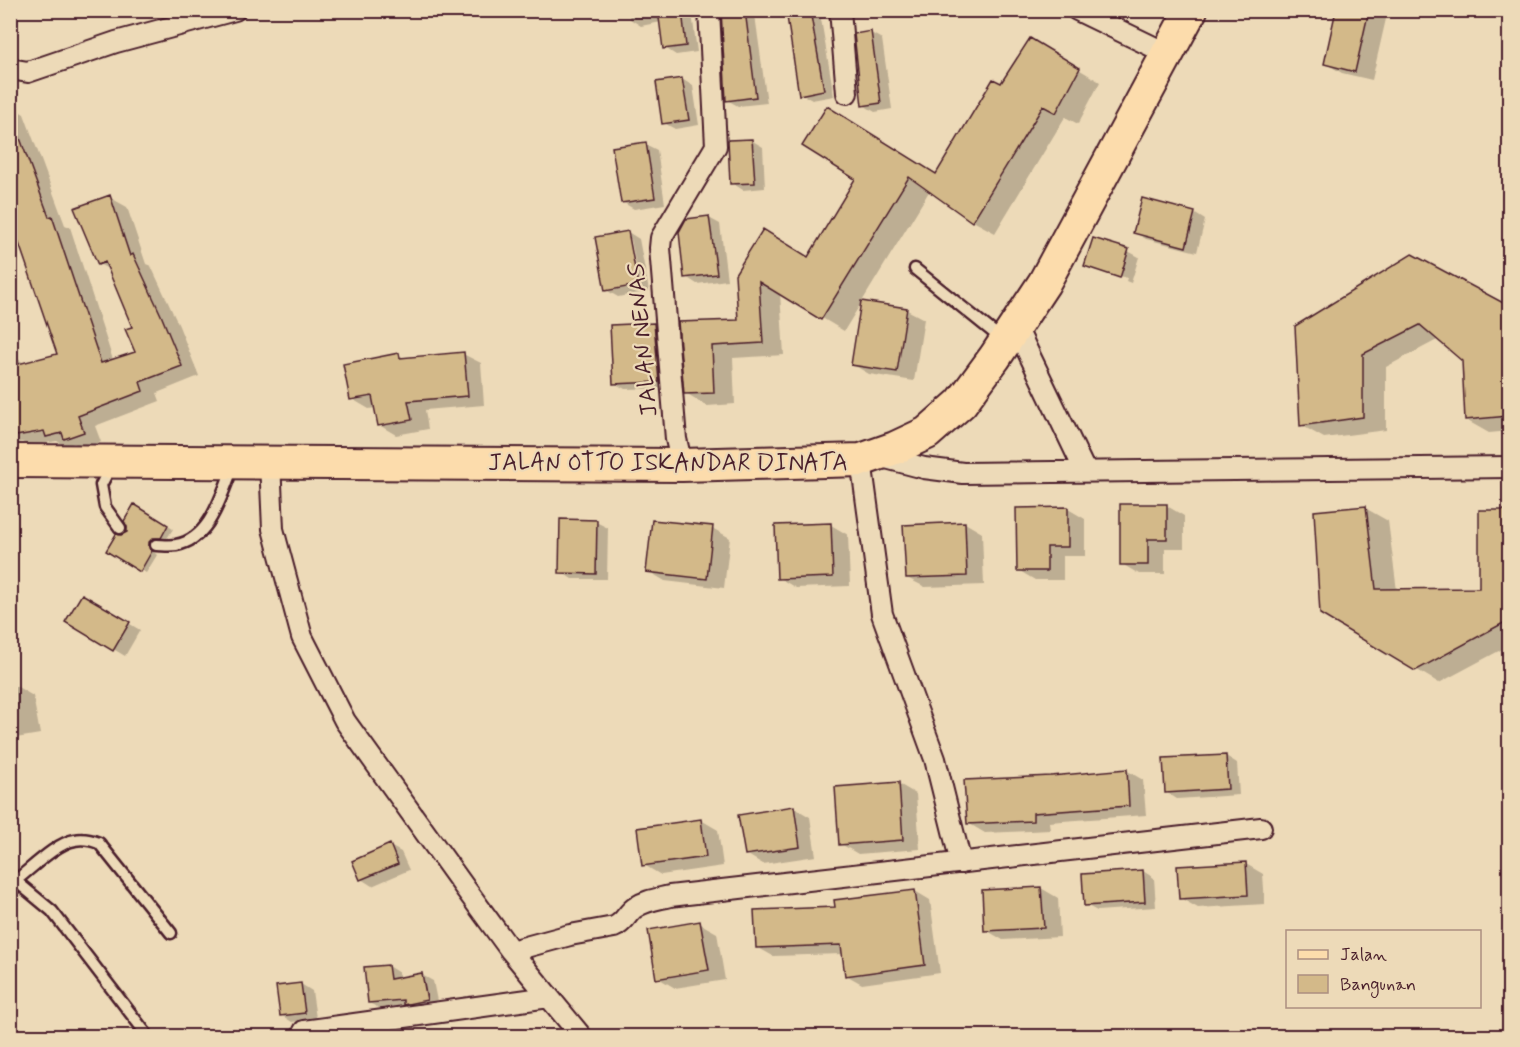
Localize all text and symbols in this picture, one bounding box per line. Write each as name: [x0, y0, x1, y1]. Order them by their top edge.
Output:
street label: JALAN NENAS: [621, 262, 666, 418]
street label: JALAN OTTO ISKANDAR DINATA: [488, 448, 848, 479]
legend: [1286, 930, 1481, 1008]
text: Jalan: [1340, 943, 1387, 967]
text: Bangunan: [1340, 973, 1416, 998]

